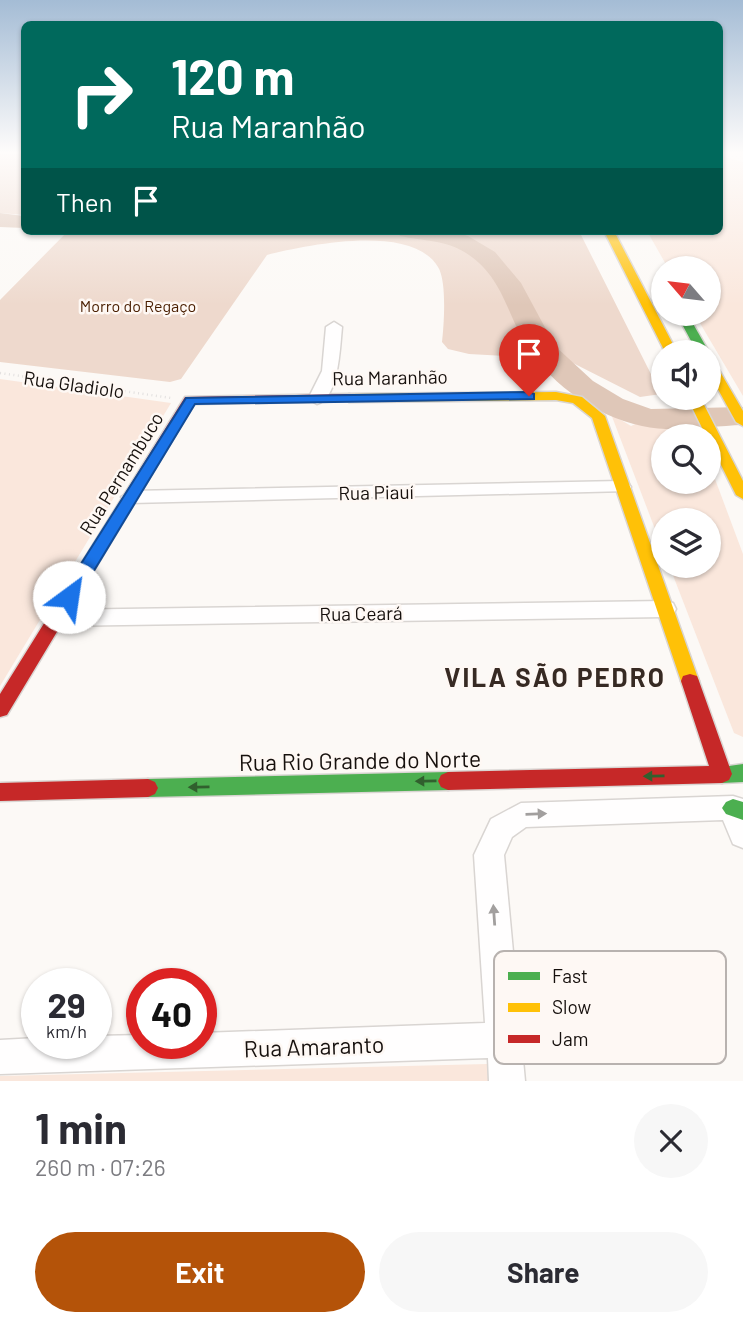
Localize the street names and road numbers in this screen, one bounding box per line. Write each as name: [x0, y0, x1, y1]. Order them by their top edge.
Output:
street label: Rua Maranhão: [332, 364, 448, 390]
street label: Rua Gladiolo: [22, 366, 126, 402]
street label: Rua Pernambuco: [74, 408, 168, 538]
street label: Rua Piauí: [338, 480, 414, 504]
street label: Rua Ceará: [319, 601, 403, 625]
street label: Rua Rio Grande do Norte: [239, 744, 481, 776]
street label: Rua Amaranto: [243, 1030, 385, 1062]

